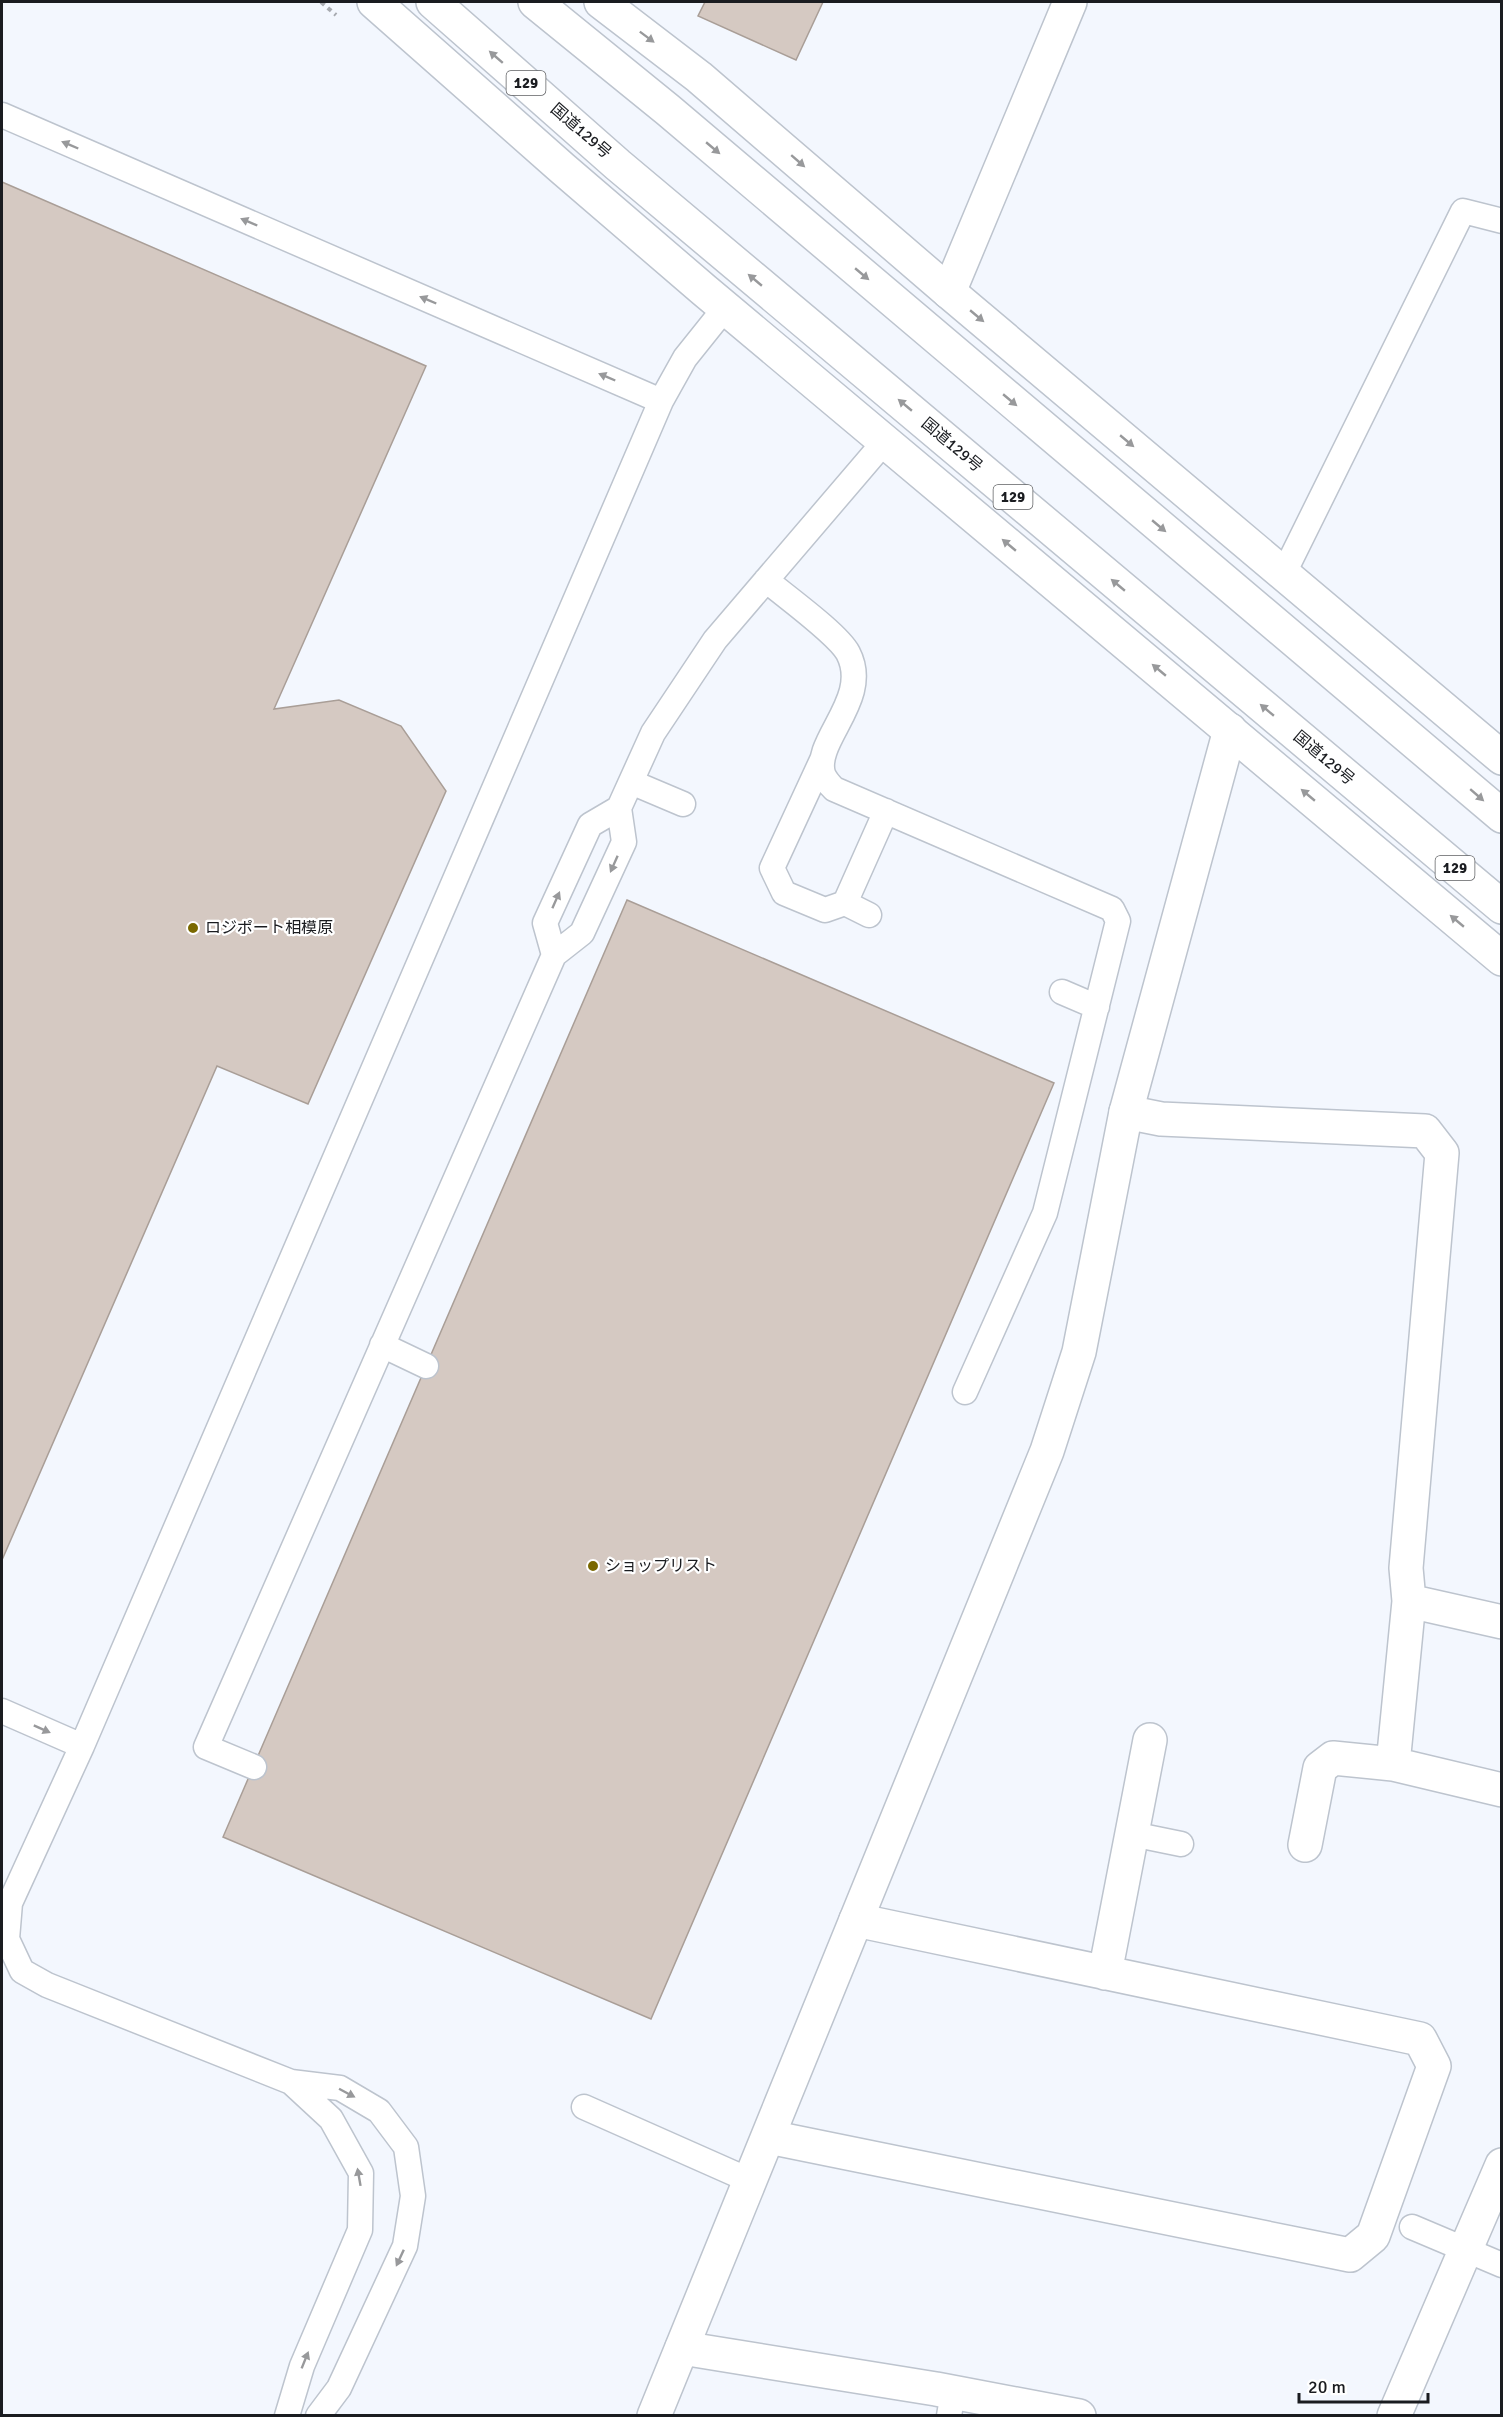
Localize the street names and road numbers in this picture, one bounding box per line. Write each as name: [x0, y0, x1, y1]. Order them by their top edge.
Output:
road number: 129: [506, 71, 546, 95]
street label: 国道129号: [547, 99, 615, 163]
street label: 国道129号: [917, 414, 987, 476]
road number: 129: [994, 485, 1032, 509]
street label: 国道129号: [1289, 727, 1359, 789]
road number: 129: [1436, 856, 1474, 880]

